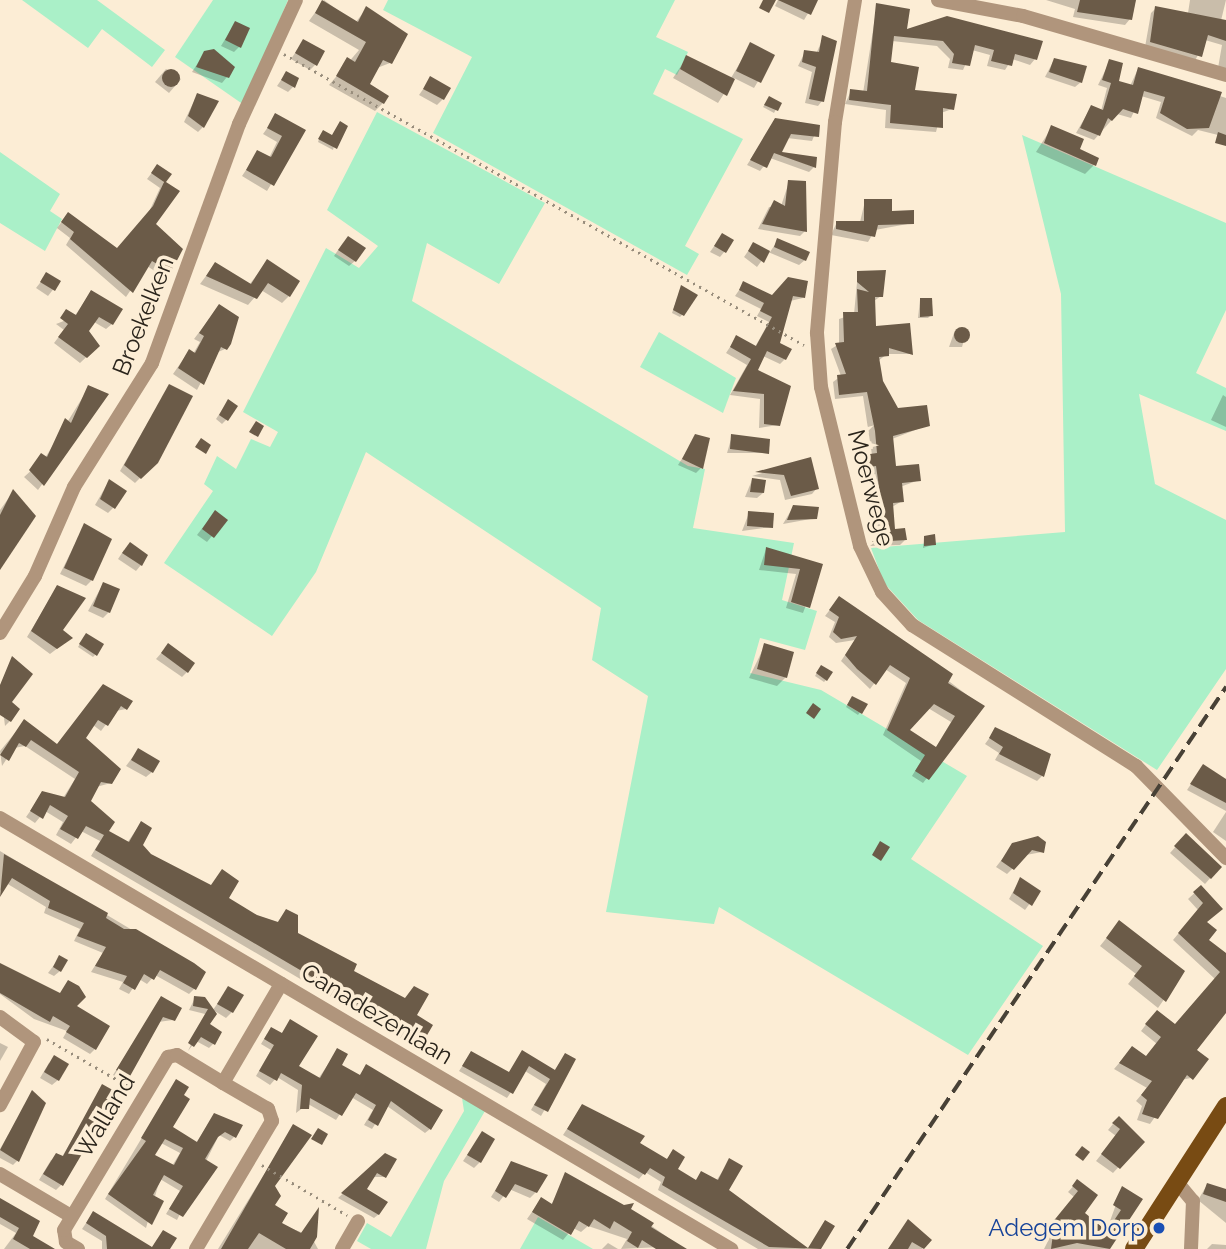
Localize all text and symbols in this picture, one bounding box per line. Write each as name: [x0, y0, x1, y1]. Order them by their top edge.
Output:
street label: Broekelken: [106, 253, 180, 379]
street label: Moerwege: [842, 426, 900, 550]
street label: Canadezenlaan: [296, 957, 458, 1071]
street label: Walland: [69, 1069, 141, 1163]
place label: Adegem Dorp: [988, 1214, 1145, 1242]
marker: Adegem Dorp: [1151, 1220, 1167, 1236]

